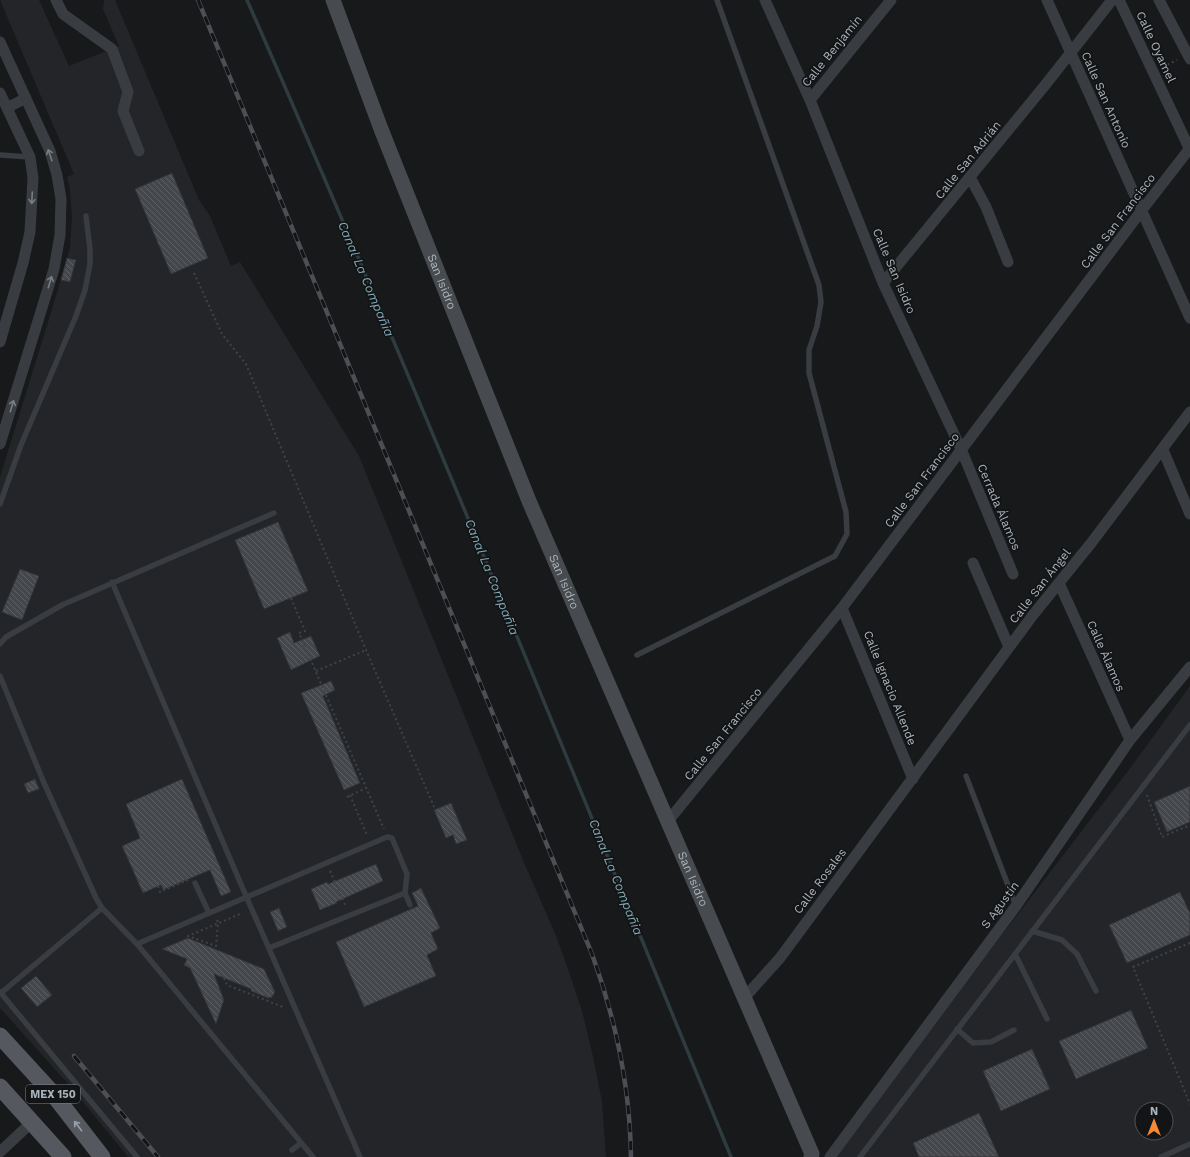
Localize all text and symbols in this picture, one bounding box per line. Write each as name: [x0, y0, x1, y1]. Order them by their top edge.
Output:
street label: Calle Oyamel: [1133, 9, 1179, 85]
street label: Calle Benjamín: [799, 13, 865, 89]
street label: Calle San Antonio: [1078, 50, 1134, 150]
street label: Calle San Adrián: [932, 118, 1004, 202]
one-way arrow: [46, 149, 54, 161]
street label: Calle San Francisco: [1078, 171, 1158, 271]
one-way arrow: [29, 191, 36, 204]
water label: Canal La Compañia: [335, 219, 397, 339]
street label: Calle San Isidro: [870, 226, 918, 316]
street label: San Isidro: [424, 252, 459, 311]
one-way arrow: [47, 276, 54, 289]
one-way arrow: [9, 400, 16, 413]
street label: Calle San Francisco: [882, 430, 962, 530]
street label: Cerrada Álamos: [974, 462, 1024, 552]
water label: Canal La Compañia: [462, 517, 522, 637]
street label: Calle San Ángel: [1006, 546, 1074, 626]
street label: San Isidro: [546, 552, 582, 611]
street label: Calle Álamos: [1084, 618, 1128, 694]
street label: Calle Ignacio Allende: [861, 629, 919, 747]
street label: Calle San Francisco: [681, 685, 765, 783]
water label: Canal La Compañia: [586, 817, 646, 937]
street label: Calle Rosales: [791, 845, 849, 917]
street label: San Isidro: [675, 849, 711, 909]
street label: S Agustín: [978, 879, 1022, 931]
road number: MEX 150: [26, 1085, 80, 1103]
north arrow: [1134, 1101, 1174, 1141]
text: N: [1150, 1105, 1158, 1118]
one-way arrow: [74, 1121, 82, 1132]

